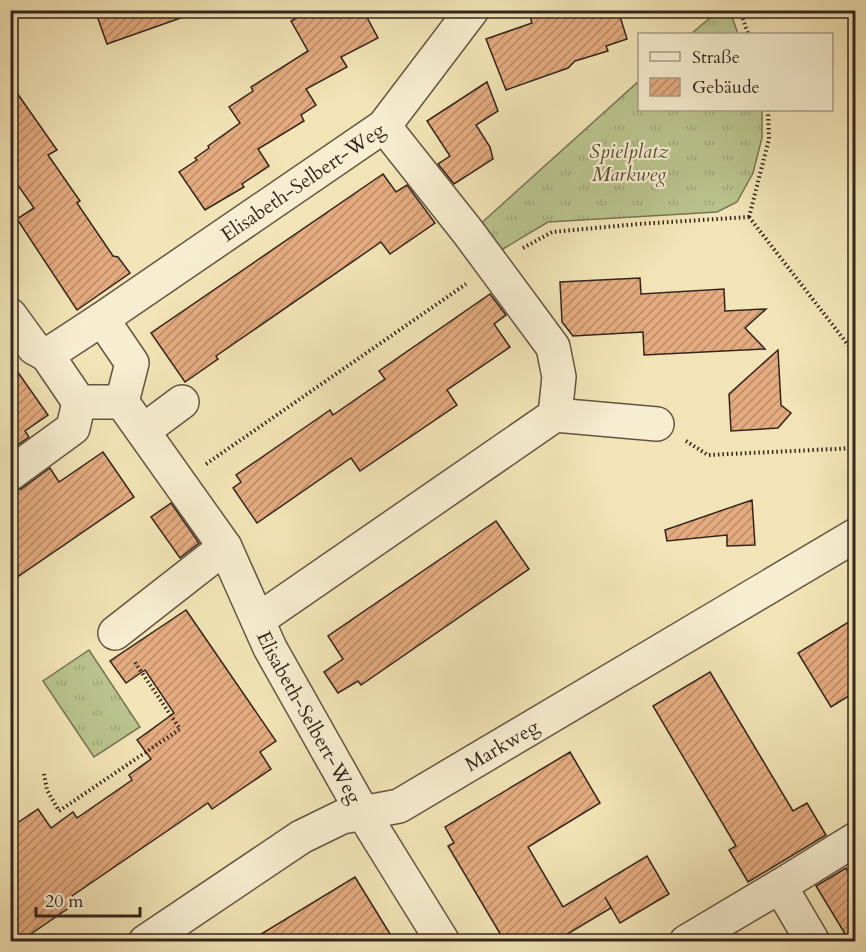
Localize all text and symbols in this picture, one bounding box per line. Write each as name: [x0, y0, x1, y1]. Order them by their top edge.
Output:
legend: [638, 33, 833, 111]
text: Straße: [692, 45, 740, 70]
text: Gebäude: [692, 75, 760, 100]
street label: Elisabeth-Selbert-Weg: [215, 116, 391, 248]
park label: Spielplatz Markweg: [589, 138, 670, 188]
street label: Elisabeth-Selbert-Weg: [250, 627, 368, 809]
street label: Markweg: [460, 713, 545, 778]
scale bar: [36, 880, 140, 918]
text: 20 m: [45, 889, 84, 914]

